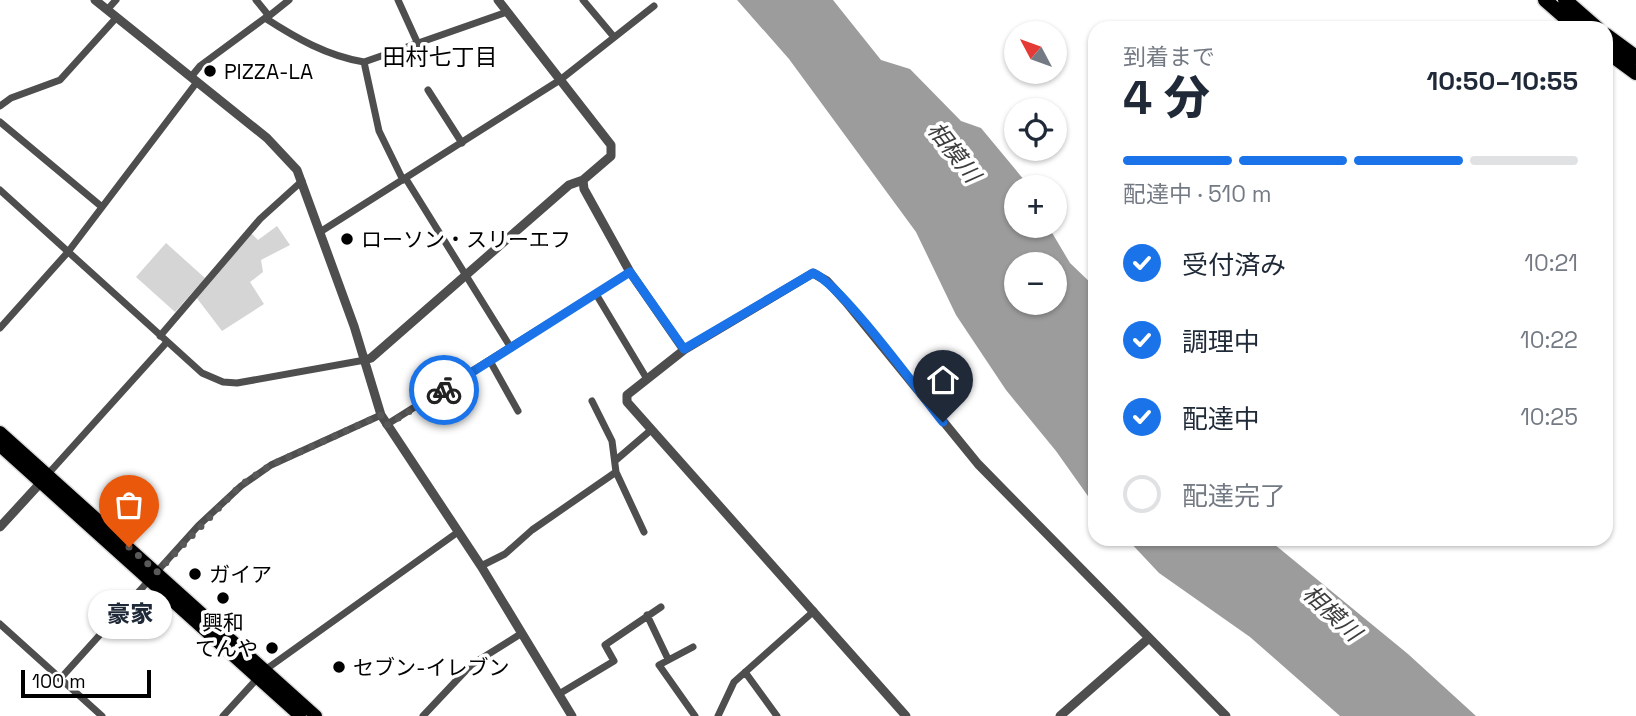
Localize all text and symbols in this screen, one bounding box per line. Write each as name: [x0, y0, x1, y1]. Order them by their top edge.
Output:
north arrow: [1004, 21, 1068, 84]
map controls: [1004, 21, 1067, 315]
district label: 田村七丁目: [383, 42, 498, 72]
text: 到着まで: [1123, 42, 1215, 72]
place label: PIZZA-LA: [224, 58, 313, 85]
marker: PIZZA-LA: [202, 63, 218, 79]
text: 10:50–10:55: [1426, 64, 1578, 98]
text: 4 分: [1123, 69, 1210, 127]
button: locate: [1004, 98, 1067, 161]
water label: 相模川: [921, 116, 989, 191]
button: +: [1004, 175, 1067, 238]
text: 配達中 · 510 m: [1123, 179, 1272, 209]
place label: ローソン・スリーエフ: [361, 226, 571, 253]
marker: ローソン・スリーエフ: [339, 231, 355, 247]
icon: check: [1123, 244, 1161, 282]
text: 受付済み: [1182, 248, 1286, 282]
text: 10:21: [1524, 248, 1578, 278]
button: −: [1004, 252, 1067, 315]
icon: check: [1123, 321, 1161, 359]
text: 調理中: [1182, 325, 1260, 359]
text: 10:22: [1520, 325, 1578, 355]
pin: [913, 350, 973, 422]
courier: [409, 355, 479, 425]
icon: home: [924, 361, 962, 399]
icon: bike: [425, 371, 463, 409]
icon: check: [1123, 398, 1161, 436]
text: 配達中: [1182, 402, 1260, 436]
text: 10:25: [1520, 402, 1578, 432]
pin: [99, 475, 159, 547]
text: 配達完了: [1182, 479, 1286, 513]
icon: bag: [110, 486, 148, 524]
place label: ガイア: [209, 561, 272, 588]
marker: ガイア: [187, 566, 203, 582]
water label: 相模川: [1297, 579, 1370, 650]
callout: 豪家: [87, 589, 171, 638]
marker: 興和: [215, 590, 231, 606]
text: 豪家: [107, 599, 153, 629]
place label: 興和: [202, 609, 244, 636]
place label: てんや: [195, 635, 258, 662]
marker: てんや: [264, 640, 280, 656]
place label: セブン-イレブン: [353, 654, 510, 681]
marker: セブン-イレブン: [331, 659, 347, 675]
scale bar: [21, 667, 150, 699]
text: 100 m: [32, 669, 86, 694]

